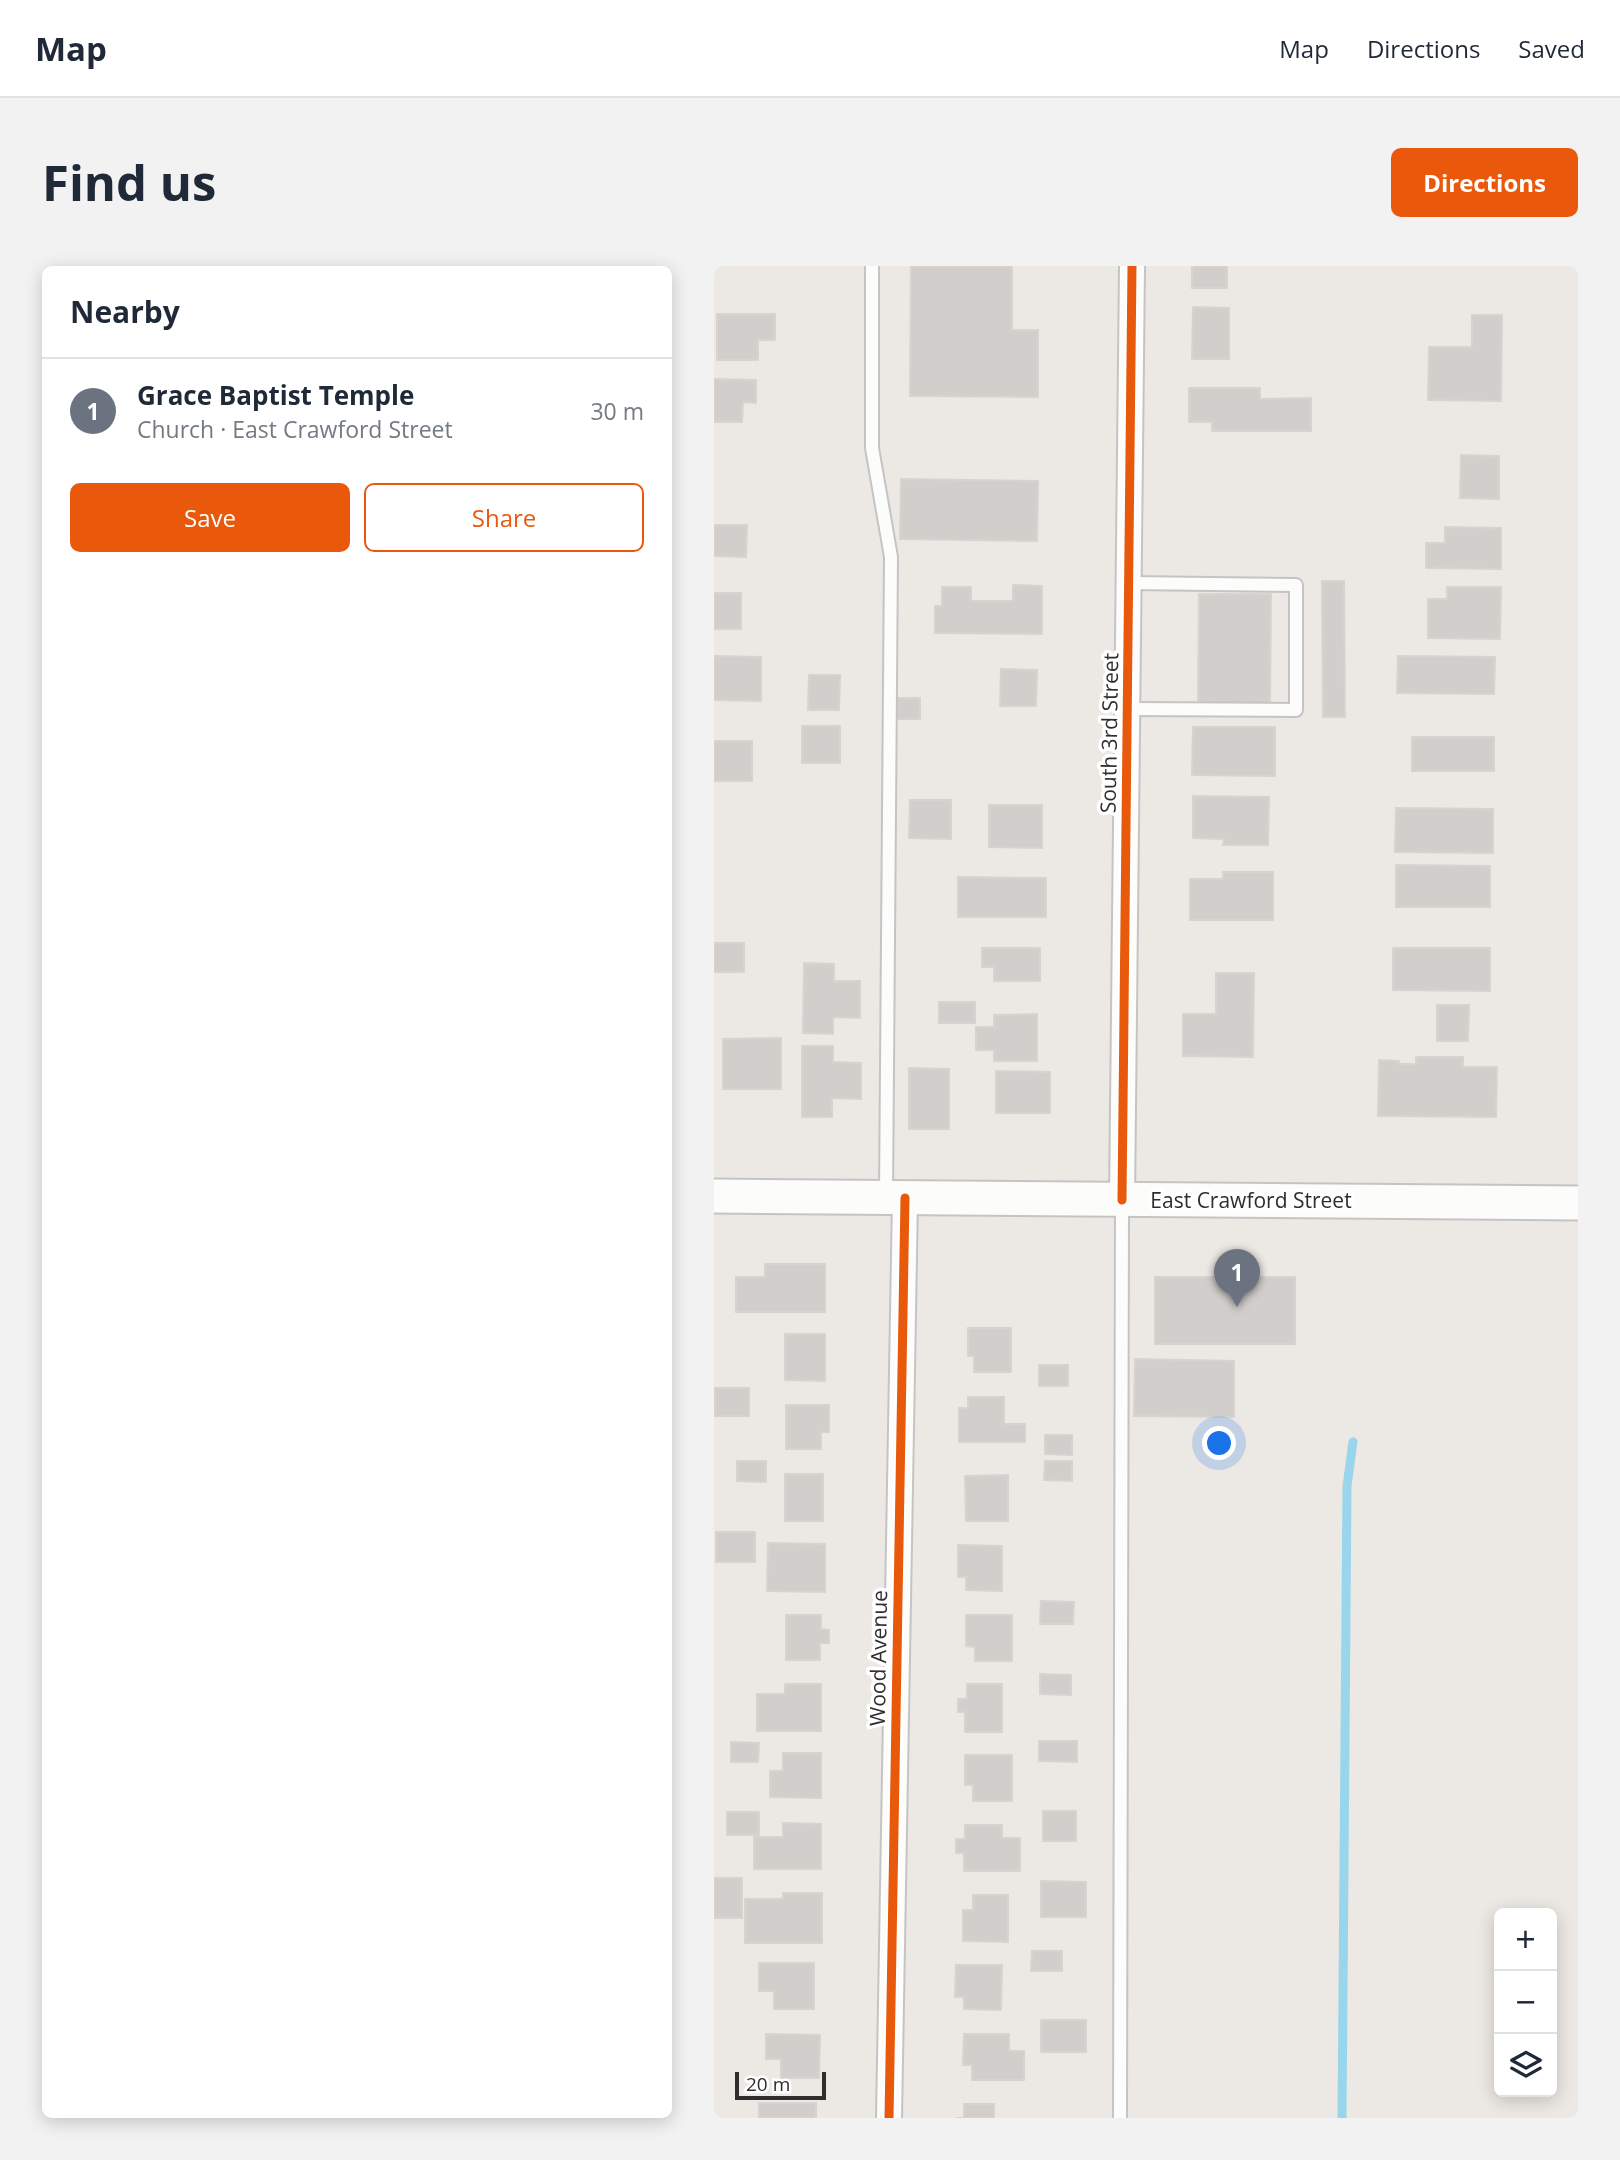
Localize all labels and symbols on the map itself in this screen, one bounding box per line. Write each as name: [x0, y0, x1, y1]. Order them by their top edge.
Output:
street label: South 3rd Street: [1094, 653, 1124, 813]
street label: East Crawford Street: [1150, 1186, 1352, 1214]
pin: 1: [1214, 1249, 1260, 1307]
your location: [1202, 1426, 1236, 1460]
street label: Wood Avenue: [863, 1590, 893, 1726]
scale bar: [735, 2069, 826, 2101]

